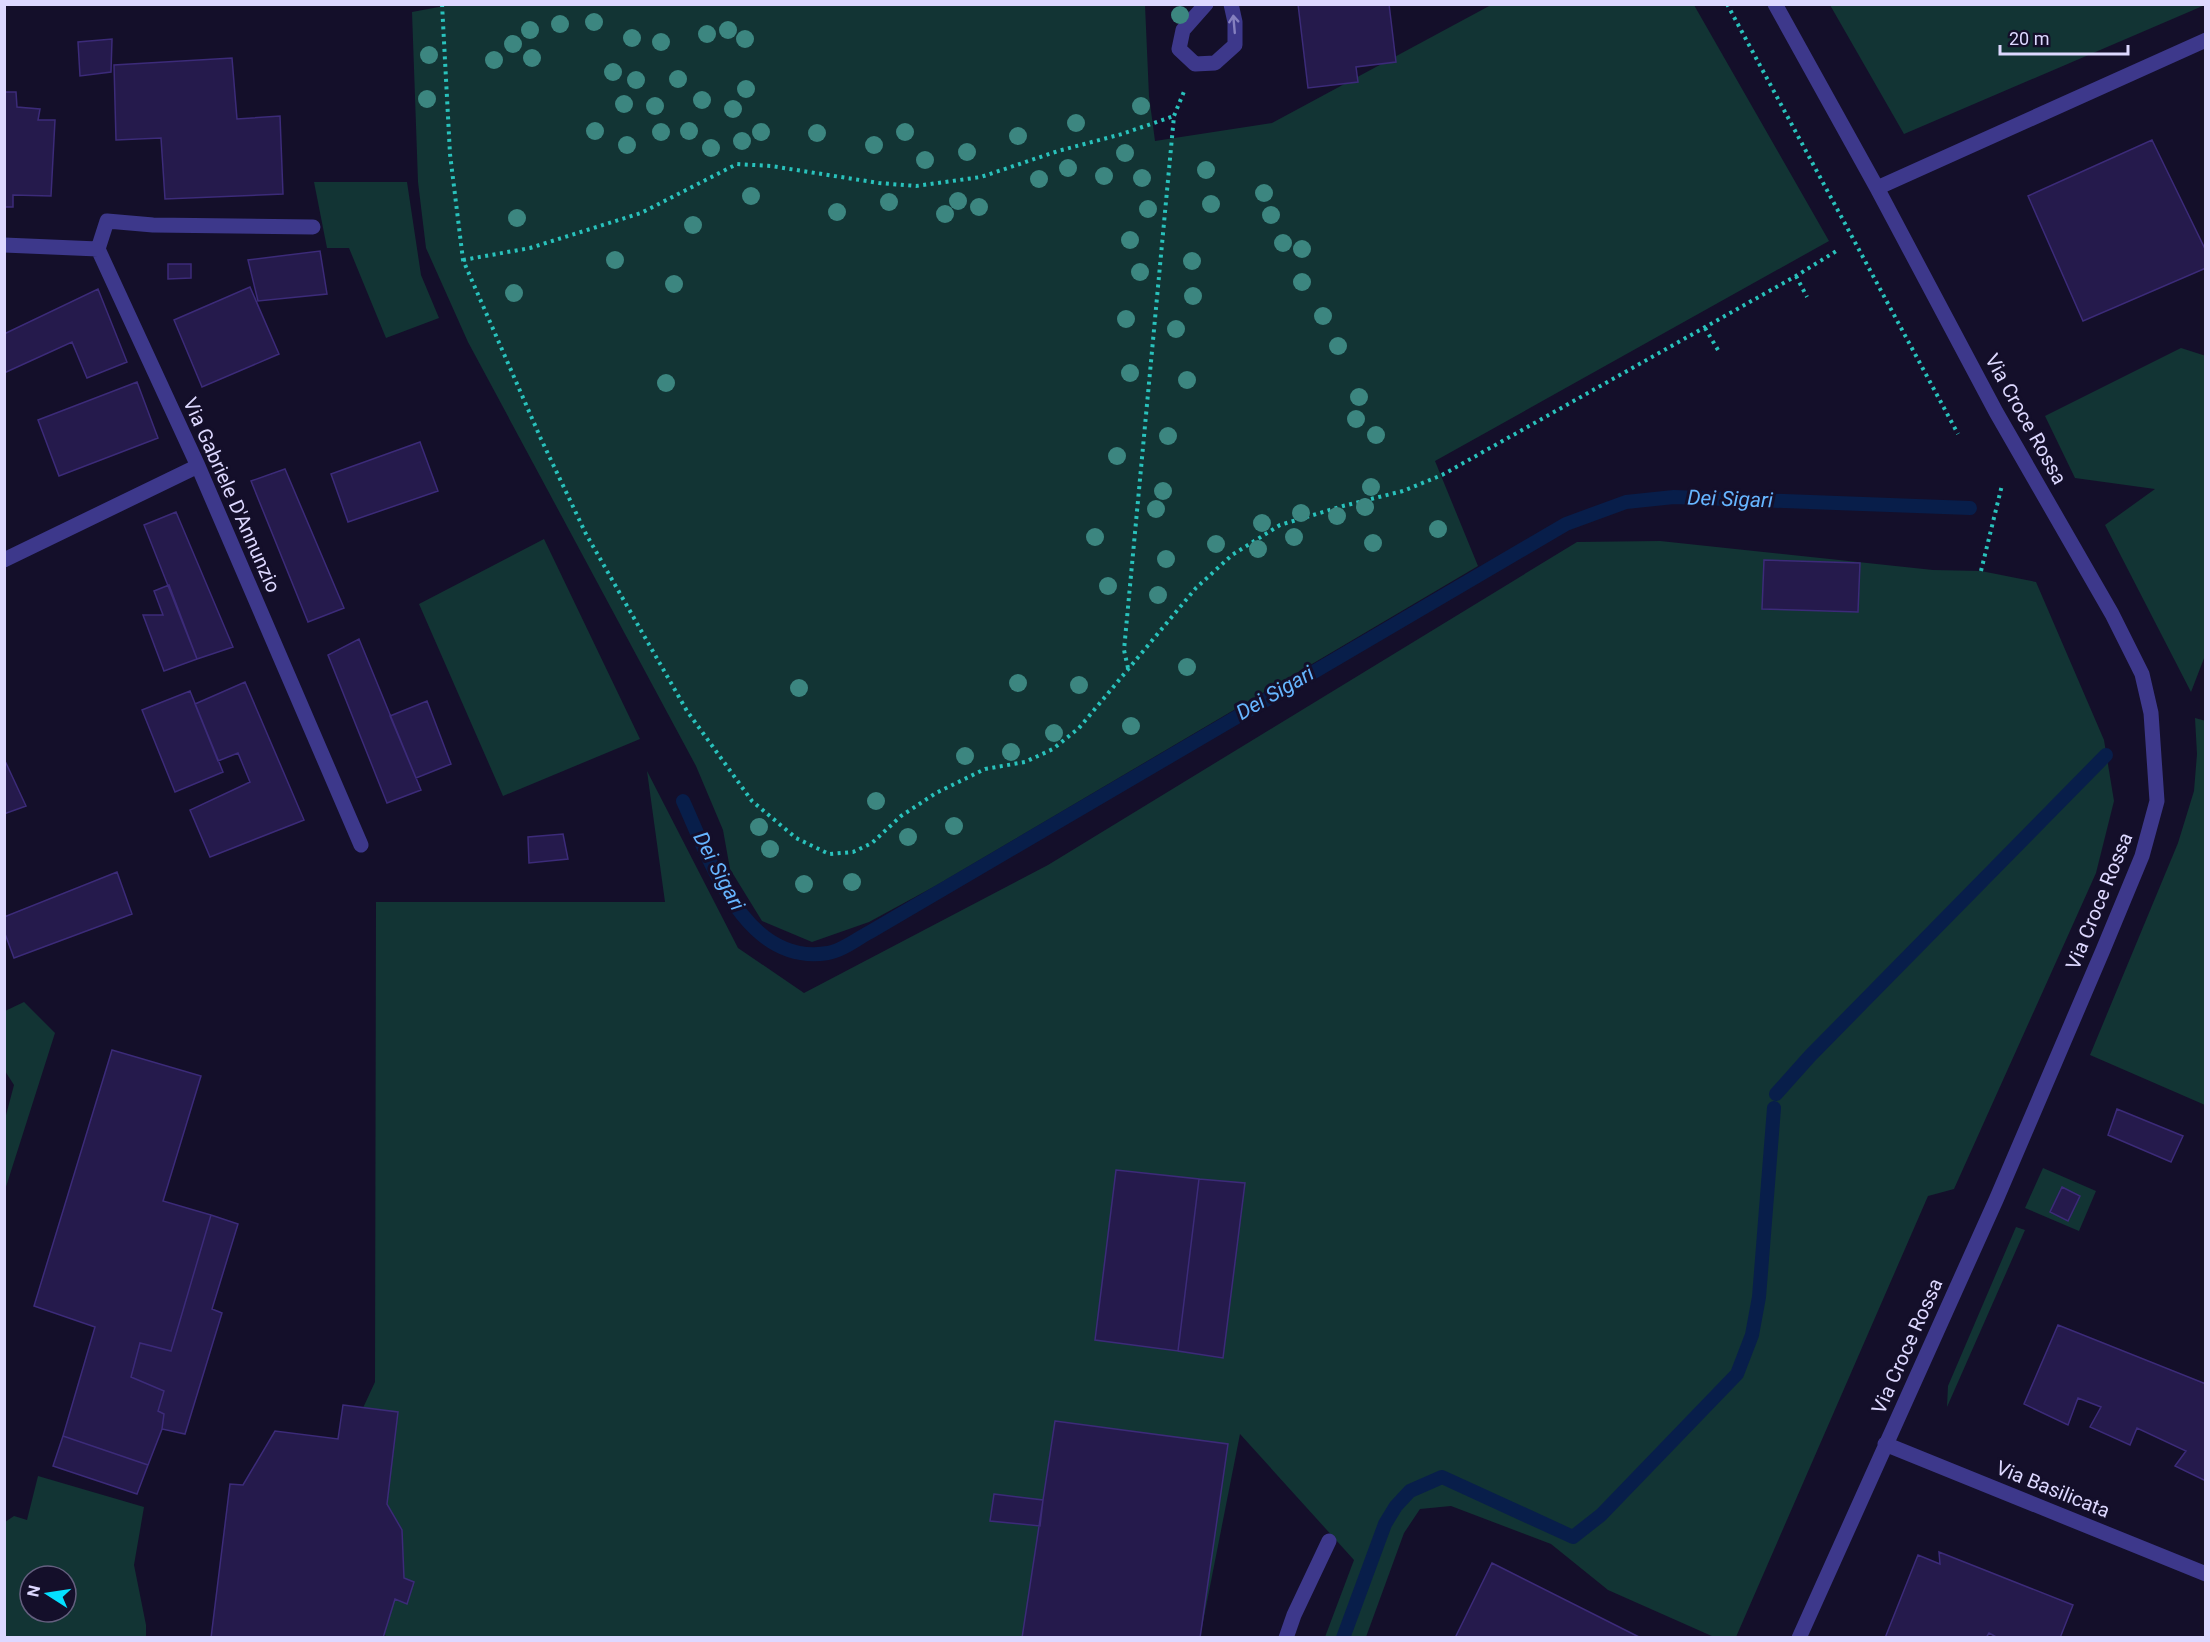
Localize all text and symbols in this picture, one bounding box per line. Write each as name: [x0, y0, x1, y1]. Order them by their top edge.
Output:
one-way arrow: [1228, 15, 1239, 35]
scale bar: [2000, 18, 2128, 56]
text: 20 m: [2009, 28, 2049, 49]
street label: Via Croce Rossa: [1980, 349, 2072, 489]
street label: Via Gabriele D'Annunzio: [178, 394, 286, 596]
water label: Dei Sigari: [1687, 486, 1773, 512]
water label: Dei Sigari: [1232, 661, 1318, 725]
water label: Dei Sigari: [688, 828, 750, 915]
street label: Via Croce Rossa: [2061, 829, 2137, 973]
street label: Via Croce Rossa: [1866, 1275, 1948, 1417]
street label: Via Basilicata: [1993, 1455, 2113, 1523]
north arrow: [18, 1564, 78, 1624]
text: N: [23, 1583, 44, 1598]

